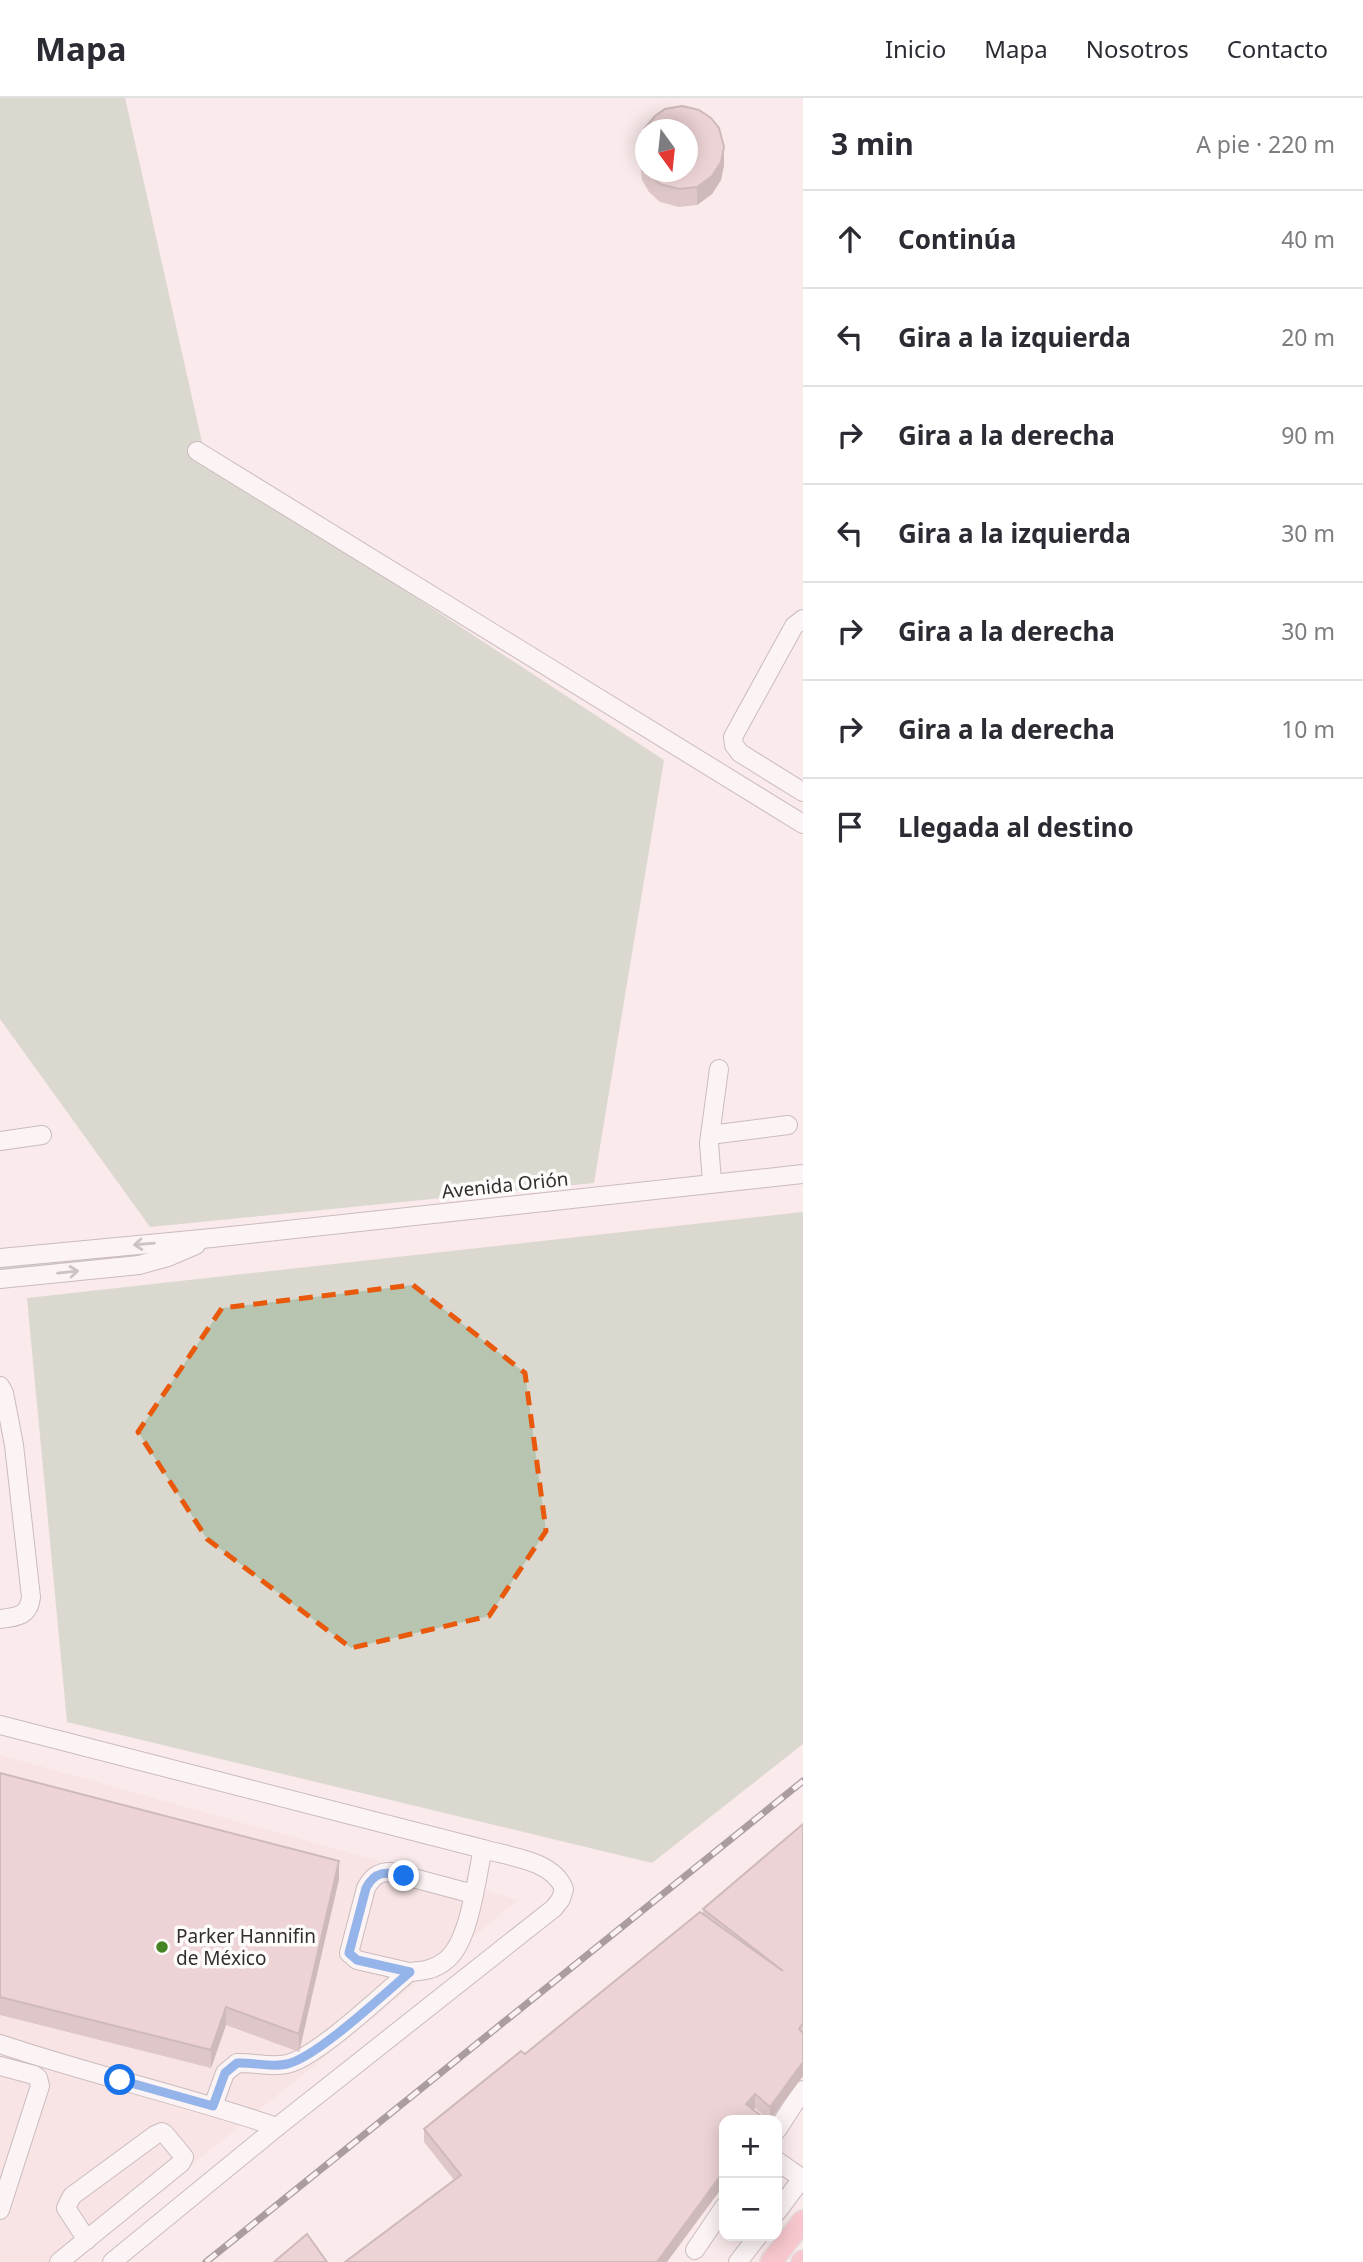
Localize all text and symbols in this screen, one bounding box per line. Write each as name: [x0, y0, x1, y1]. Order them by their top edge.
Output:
text: Mapa: [35, 26, 127, 71]
text: Inicio: [885, 32, 946, 65]
text: Mapa: [984, 32, 1048, 65]
text: Nosotros: [1086, 32, 1189, 65]
text: Contacto: [1227, 32, 1328, 65]
north arrow: [635, 119, 698, 182]
text: 3 min: [831, 123, 914, 164]
text: A pie · 220 m: [1196, 128, 1335, 160]
icon: ahead: [831, 220, 869, 258]
text: Continúa: [898, 221, 1016, 257]
text: 40 m: [1281, 223, 1335, 255]
icon: left: [831, 318, 869, 356]
text: Gira a la izquierda: [898, 319, 1131, 355]
text: 20 m: [1281, 321, 1335, 353]
icon: right: [831, 416, 869, 454]
text: Gira a la derecha: [898, 417, 1115, 453]
text: 90 m: [1281, 419, 1335, 451]
icon: left: [831, 514, 869, 552]
text: Gira a la izquierda: [898, 515, 1131, 551]
text: 30 m: [1281, 517, 1335, 549]
icon: right: [831, 612, 869, 650]
text: Gira a la derecha: [898, 613, 1115, 649]
text: 30 m: [1281, 615, 1335, 647]
icon: right: [831, 710, 869, 748]
text: Gira a la derecha: [898, 711, 1115, 747]
text: 10 m: [1281, 713, 1335, 745]
icon: arrive: [831, 808, 869, 846]
text: Llegada al destino: [898, 809, 1134, 845]
street label: Avenida Orión: [440, 1165, 570, 1205]
one-way arrow: [133, 1238, 156, 1251]
one-way arrow: [56, 1265, 79, 1278]
route end: [388, 1860, 419, 1891]
place label: Parker Hannifin de México: [176, 1923, 316, 1971]
marker: Parker Hannifin de México: [154, 1939, 170, 1955]
route start: [104, 2064, 135, 2095]
map controls: [719, 2115, 782, 2241]
button: +: [719, 2115, 782, 2178]
button: −: [719, 2178, 782, 2241]

